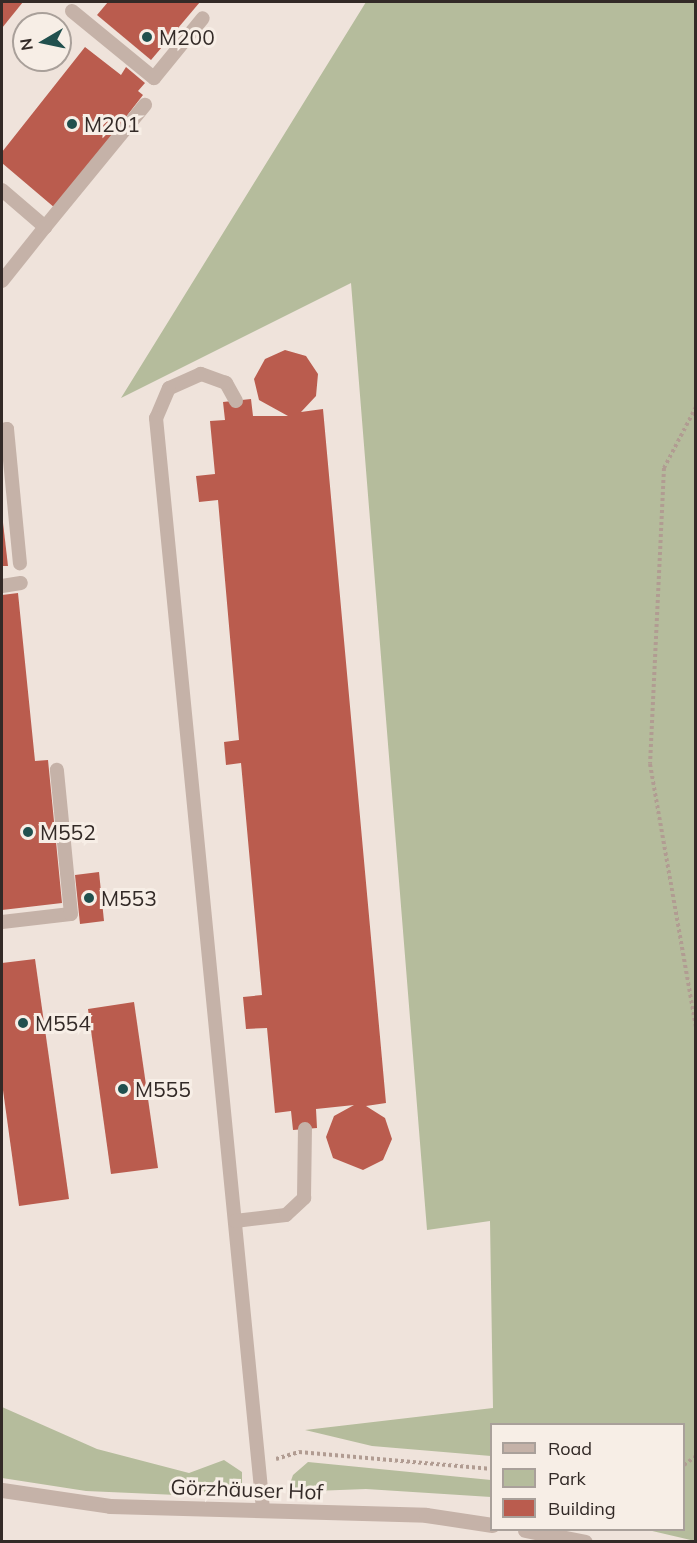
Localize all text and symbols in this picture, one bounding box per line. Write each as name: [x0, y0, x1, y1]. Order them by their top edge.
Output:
north arrow: [12, 12, 72, 72]
place label: M200: [159, 24, 215, 50]
marker: M200: [140, 30, 154, 44]
text: N: [15, 37, 37, 52]
place label: M201: [84, 111, 140, 137]
marker: M201: [65, 117, 79, 131]
place label: M552: [40, 819, 96, 845]
marker: M552: [21, 825, 35, 839]
place label: M553: [101, 885, 157, 911]
marker: M553: [82, 891, 96, 905]
place label: M554: [35, 1010, 91, 1036]
marker: M554: [16, 1016, 30, 1030]
place label: M555: [135, 1076, 191, 1102]
marker: M555: [116, 1082, 130, 1096]
legend: [490, 1423, 685, 1531]
text: Road: [548, 1437, 592, 1460]
text: Park: [548, 1467, 586, 1490]
street label: Görzhäuser Hof: [170, 1474, 324, 1504]
text: Building: [548, 1497, 616, 1520]

